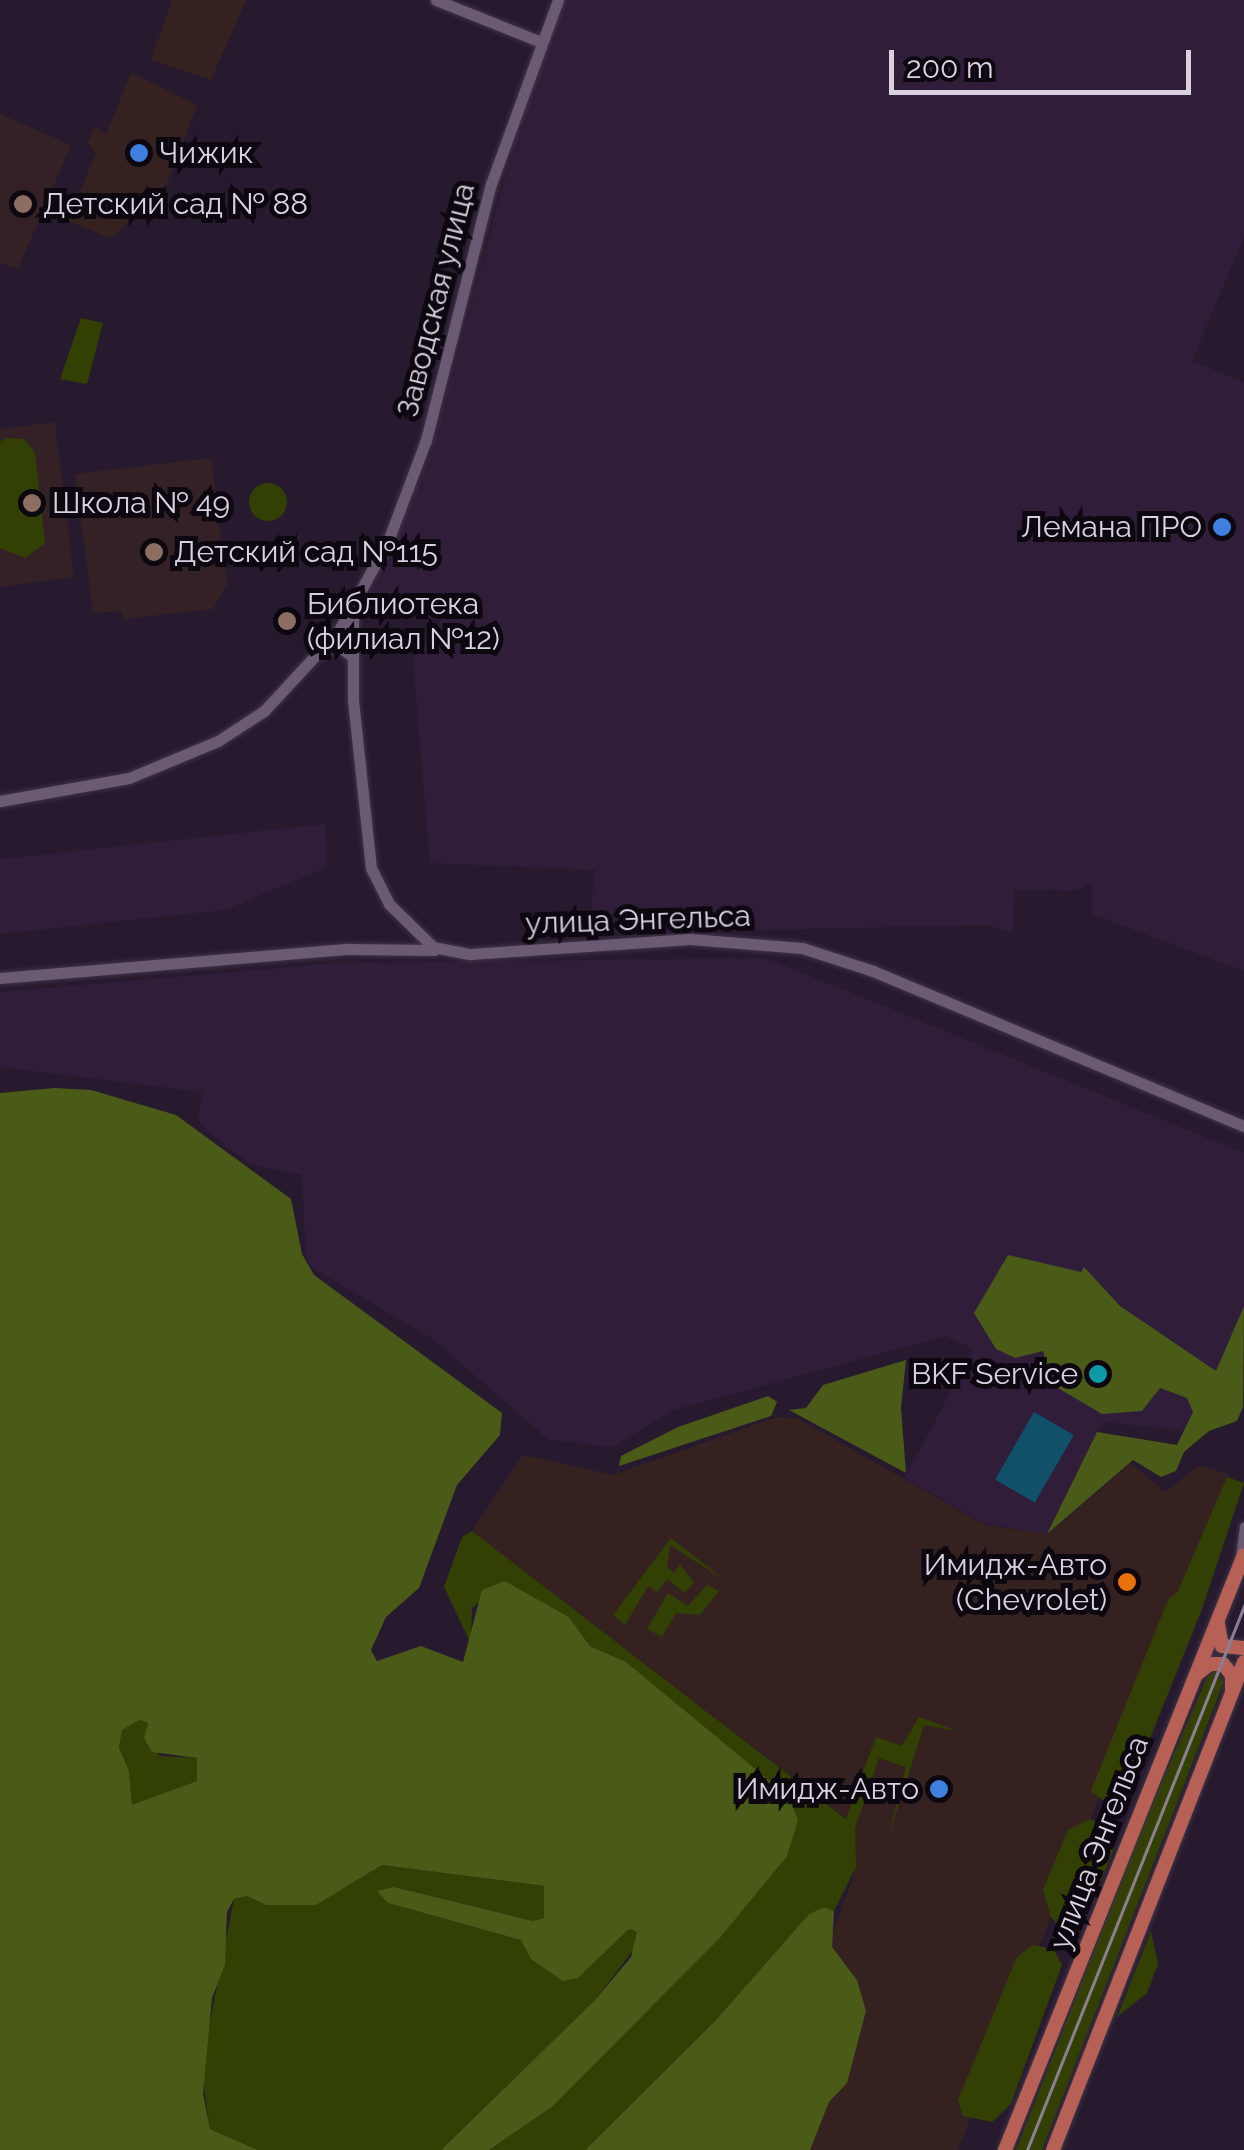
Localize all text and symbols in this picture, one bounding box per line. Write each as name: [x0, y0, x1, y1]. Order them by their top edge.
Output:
scale bar: [894, 30, 1196, 92]
text: 200 m: [906, 50, 994, 85]
place label: Чижик: [159, 135, 253, 171]
marker: Чижик: [128, 142, 150, 164]
street label: Заводская улица: [389, 179, 483, 421]
place label: Детский сад № 88: [43, 186, 308, 222]
marker: Детский сад № 88: [12, 193, 34, 215]
place label: Школа № 49: [52, 485, 230, 521]
marker: Школа № 49: [21, 492, 43, 514]
place label: Лемана ПРО: [1021, 509, 1202, 545]
marker: Лемана ПРО: [1211, 516, 1233, 538]
place label: Детский сад №115: [174, 534, 438, 570]
marker: Детский сад №115: [143, 541, 165, 563]
place label: Библиотека (филиал №12): [307, 586, 500, 656]
marker: Библиотека (филиал №12): [276, 610, 298, 632]
street label: улица Энгельса: [525, 898, 751, 942]
place label: BKF Service: [911, 1356, 1078, 1392]
marker: BKF Service: [1087, 1363, 1109, 1385]
place label: Имидж-Авто (Chevrolet): [924, 1547, 1107, 1618]
marker: Имидж-Авто (Chevrolet): [1116, 1571, 1138, 1593]
street label: улица Энгельса: [1042, 1731, 1156, 1955]
place label: Имидж-Авто: [736, 1771, 919, 1807]
marker: Имидж-Авто: [928, 1778, 950, 1800]

